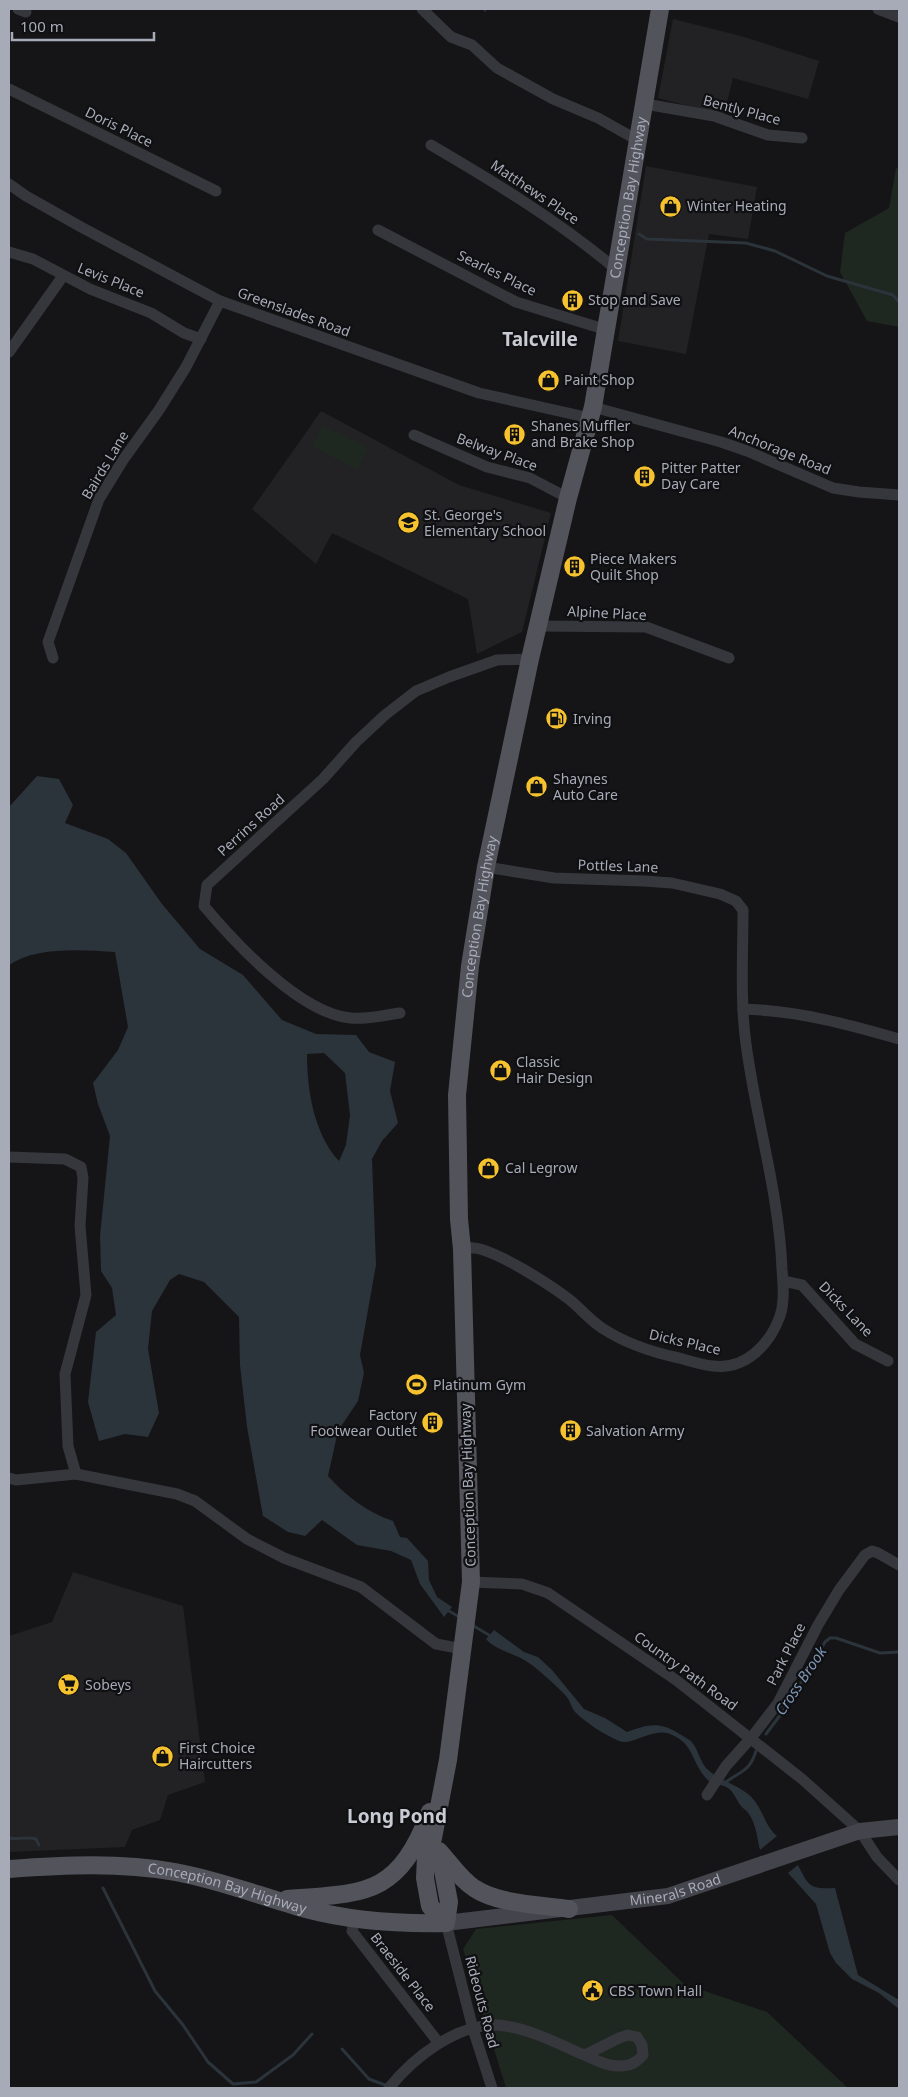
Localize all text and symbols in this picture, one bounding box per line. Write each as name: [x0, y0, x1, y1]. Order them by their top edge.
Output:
scale bar: [12, 10, 155, 42]
text: 100 m: [20, 16, 64, 36]
street label: Bently Place: [701, 90, 783, 129]
street label: Doris Place: [82, 102, 156, 151]
street label: Conception Bay Highway: [605, 114, 651, 280]
street label: Matthews Place: [487, 155, 583, 228]
shop icon: Winter Heating: [659, 194, 683, 218]
place label: Winter Heating: [687, 196, 787, 215]
street label: Searles Place: [455, 245, 540, 300]
street label: Levis Place: [75, 258, 148, 302]
street label: Greenslades Road: [235, 282, 353, 341]
building icon: Stop and Save: [560, 288, 584, 312]
place label: Stop and Save: [588, 290, 681, 309]
district label: Talcville: [502, 326, 578, 352]
shop icon: Paint Shop: [536, 368, 560, 392]
place label: Paint Shop: [564, 370, 635, 389]
place label: Shanes Muffler and Brake Shop: [531, 416, 635, 451]
street label: Anchorage Road: [726, 420, 834, 479]
building icon: Shanes Muffler and Brake Shop: [503, 422, 527, 446]
street label: Bairds Lane: [77, 427, 133, 503]
street label: Belway Place: [454, 428, 540, 475]
place label: Pitter Patter Day Care: [661, 458, 741, 493]
building icon: Pitter Patter Day Care: [633, 464, 657, 488]
place label: St. George's Elementary School: [424, 505, 546, 540]
school or university icon: St. George's Elementary School: [396, 511, 420, 535]
place label: Piece Makers Quilt Shop: [590, 549, 677, 584]
building icon: Piece Makers Quilt Shop: [562, 555, 586, 579]
street label: Alpine Place: [567, 601, 647, 624]
fuel station icon: Irving: [545, 707, 569, 731]
place label: Irving: [573, 709, 612, 728]
place label: Shaynes Auto Care: [553, 769, 618, 804]
shop icon: Shaynes Auto Care: [525, 775, 549, 799]
street label: Perrins Road: [213, 789, 288, 860]
street label: Conception Bay Highway: [457, 833, 502, 999]
street label: Pottles Lane: [577, 855, 659, 876]
place label: Classic Hair Design: [516, 1052, 593, 1087]
shop icon: Classic Hair Design: [488, 1058, 512, 1082]
shop icon: Cal Legrow: [477, 1156, 501, 1180]
place label: Cal Legrow: [505, 1158, 578, 1177]
street label: Dicks Lane: [815, 1277, 878, 1341]
street label: Dicks Place: [647, 1324, 723, 1359]
sports icon: Platinum Gym: [405, 1373, 429, 1397]
place label: Platinum Gym: [433, 1375, 526, 1394]
street label: Conception Bay Highway: [455, 1402, 480, 1567]
place label: Factory Footwear Outlet: [310, 1405, 418, 1440]
building icon: Factory Footwear Outlet: [421, 1411, 445, 1435]
building icon: Salvation Army: [558, 1419, 582, 1443]
place label: Salvation Army: [586, 1421, 685, 1440]
street label: Park Place: [762, 1619, 809, 1688]
street label: Country Path Road: [631, 1627, 742, 1715]
water label: Cross Brook: [770, 1642, 831, 1719]
supermarket icon: Sobeys: [57, 1673, 81, 1697]
place label: Sobeys: [85, 1675, 132, 1694]
place label: First Choice Haircutters: [179, 1738, 255, 1773]
shop icon: First Choice Haircutters: [151, 1744, 175, 1768]
district label: Long Pond: [347, 1803, 447, 1829]
street label: Conception Bay Highway: [147, 1858, 310, 1918]
street label: Minerals Road: [628, 1869, 723, 1910]
street label: Braeside Place: [367, 1928, 440, 2015]
street label: Rideouts Road: [461, 1954, 504, 2050]
public building icon: CBS Town Hall: [581, 1979, 605, 2003]
place label: CBS Town Hall: [609, 1981, 702, 2000]

